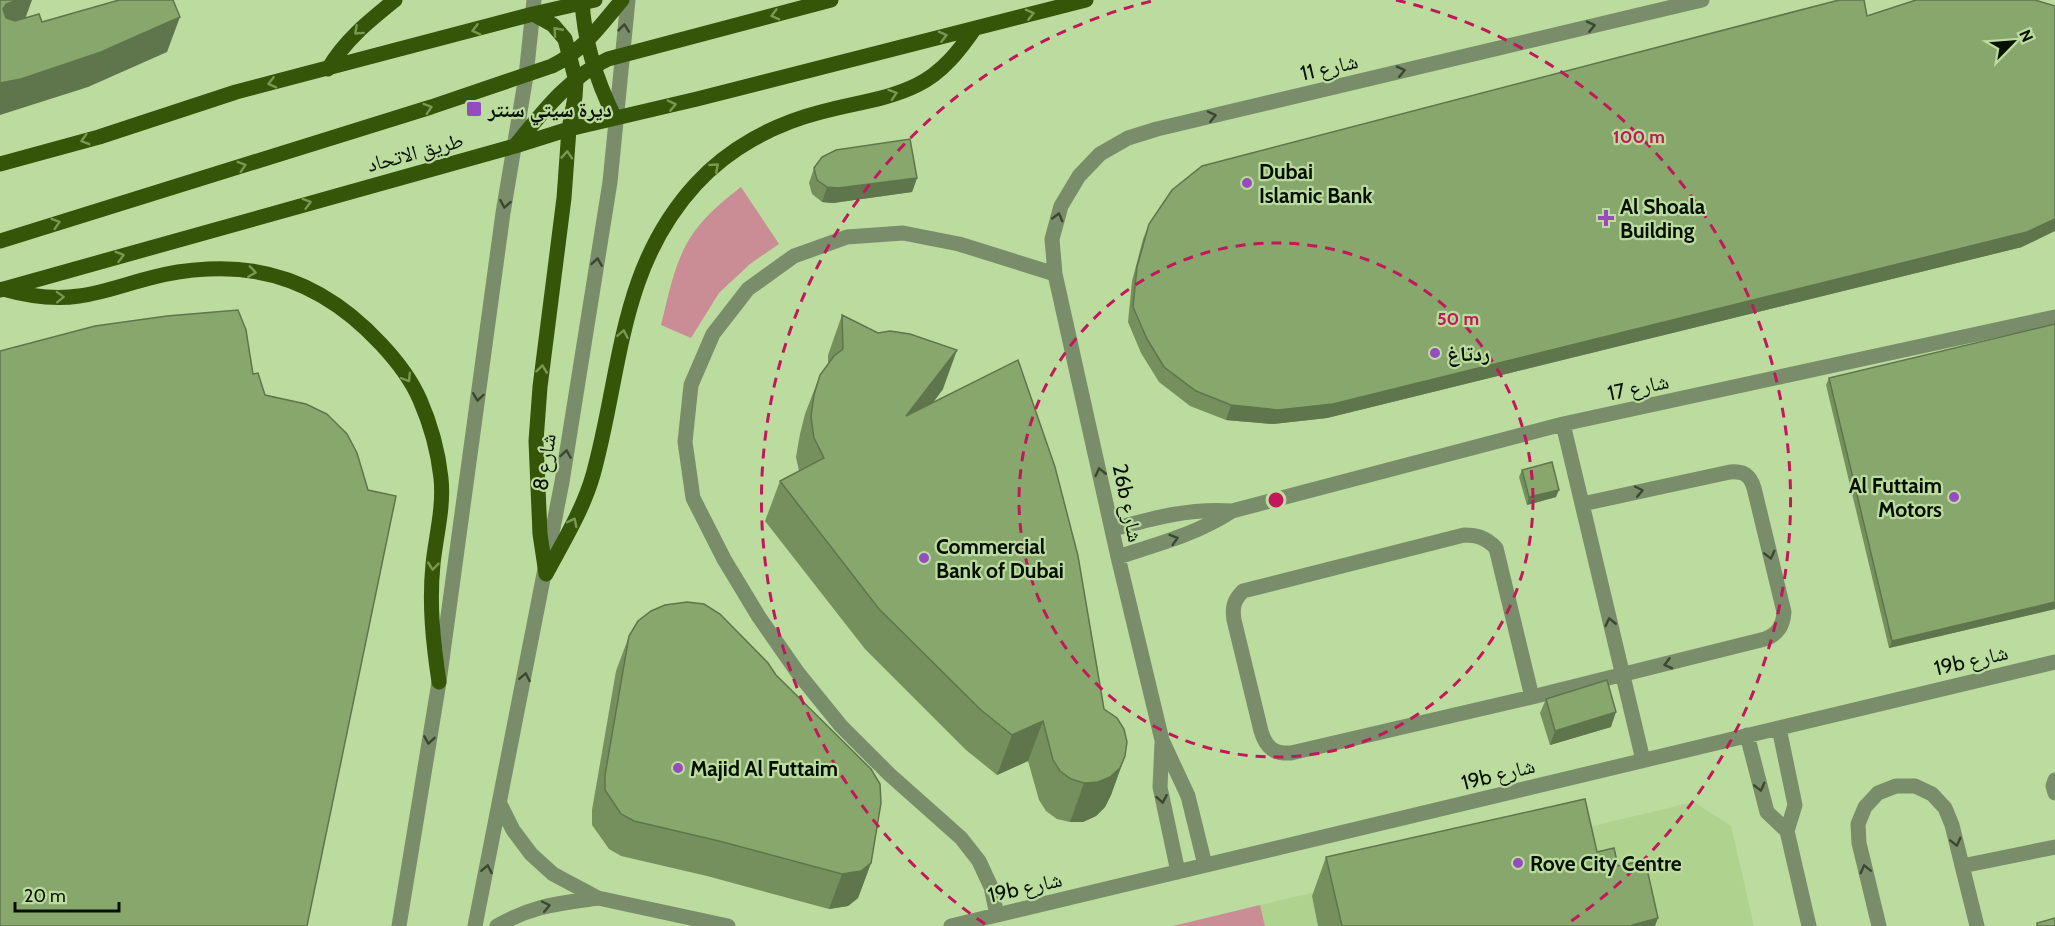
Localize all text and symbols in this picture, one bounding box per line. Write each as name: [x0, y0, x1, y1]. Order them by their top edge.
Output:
one-way arrow: [770, 8, 781, 20]
one-way arrow: [1025, 9, 1035, 22]
north arrow: [1983, 12, 2043, 72]
one-way arrow: [1586, 21, 1596, 34]
one-way arrow: [471, 22, 481, 35]
one-way arrow: [618, 23, 630, 32]
one-way arrow: [354, 24, 364, 35]
one-way arrow: [553, 27, 564, 38]
text: N: [2015, 27, 2037, 45]
one-way arrow: [937, 31, 947, 44]
street label: شارع 11: [1298, 48, 1360, 87]
one-way arrow: [1396, 66, 1406, 79]
one-way arrow: [267, 76, 277, 89]
one-way arrow: [887, 89, 898, 101]
place label: ديرة سيتي سنتر: [487, 97, 612, 126]
one-way arrow: [667, 99, 677, 112]
marker: ديرة سيتي سنتر: [465, 100, 483, 118]
one-way arrow: [422, 103, 433, 115]
one-way arrow: [1206, 111, 1216, 124]
text: 100 m: [1613, 126, 1665, 148]
street label: طريق الاتحاد: [364, 127, 466, 178]
one-way arrow: [80, 133, 90, 146]
one-way arrow: [560, 150, 573, 159]
place label: Dubai Islamic Bank: [1259, 159, 1373, 208]
one-way arrow: [236, 160, 247, 173]
one-way arrow: [708, 163, 719, 174]
marker: Dubai Islamic Bank: [1240, 176, 1254, 190]
place label: Al Shoala Building: [1620, 194, 1706, 243]
one-way arrow: [302, 198, 312, 211]
one-way arrow: [499, 199, 511, 209]
marker: Al Shoala Building: [1597, 209, 1615, 227]
one-way arrow: [1051, 212, 1064, 222]
one-way arrow: [50, 218, 61, 230]
one-way arrow: [114, 251, 125, 263]
one-way arrow: [590, 257, 602, 266]
one-way arrow: [247, 265, 257, 277]
one-way arrow: [56, 291, 65, 303]
text: 50 m: [1437, 308, 1479, 330]
one-way arrow: [616, 330, 629, 340]
place label: ردتاغ: [1447, 341, 1490, 367]
marker: ردتاغ: [1428, 346, 1442, 360]
one-way arrow: [536, 365, 548, 374]
street label: شارع 17: [1605, 368, 1671, 407]
one-way arrow: [400, 372, 412, 382]
one-way arrow: [472, 392, 484, 402]
street label: شارع 8: [527, 432, 562, 492]
one-way arrow: [560, 450, 572, 459]
street label: 26b شارع: [1107, 462, 1148, 545]
one-way arrow: [1094, 467, 1107, 477]
place label: Al Futtaim Motors: [1849, 473, 1942, 522]
one-way arrow: [1634, 486, 1644, 499]
centre of rings: [1266, 490, 1286, 510]
marker: Al Futtaim Motors: [1947, 490, 1961, 504]
one-way arrow: [566, 518, 578, 529]
place label: Commercial Bank of Dubai: [936, 534, 1064, 583]
one-way arrow: [1168, 534, 1179, 546]
one-way arrow: [1763, 550, 1776, 560]
marker: Commercial Bank of Dubai: [917, 551, 931, 565]
one-way arrow: [428, 561, 440, 570]
one-way arrow: [1604, 617, 1617, 627]
street label: 19b شارع: [1932, 639, 2011, 682]
one-way arrow: [1663, 657, 1673, 670]
one-way arrow: [518, 673, 531, 683]
one-way arrow: [424, 735, 436, 744]
street label: 19b شارع: [1459, 753, 1538, 796]
place label: Majid Al Futtaim: [690, 756, 838, 781]
marker: Majid Al Futtaim: [671, 761, 685, 775]
one-way arrow: [1752, 782, 1765, 792]
one-way arrow: [1155, 793, 1168, 803]
one-way arrow: [1949, 836, 1961, 847]
place label: Rove City Centre: [1530, 851, 1682, 876]
marker: Rove City Centre: [1511, 856, 1525, 870]
one-way arrow: [480, 864, 493, 874]
one-way arrow: [1860, 864, 1873, 874]
street label: 19b شارع: [986, 866, 1065, 909]
scale bar: [15, 875, 118, 913]
text: 20 m: [24, 885, 66, 907]
one-way arrow: [540, 900, 550, 913]

